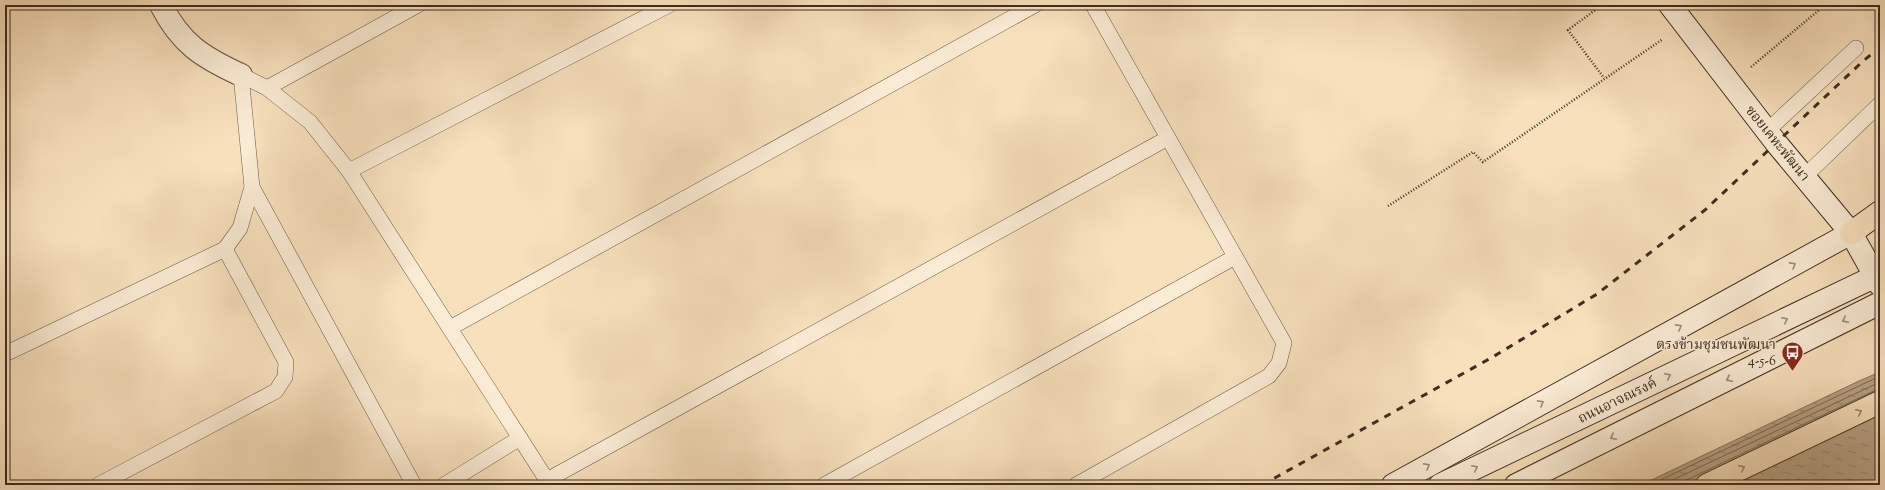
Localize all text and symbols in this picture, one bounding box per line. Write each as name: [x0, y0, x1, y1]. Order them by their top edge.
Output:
street label: ซอยเคหะพัฒนา: [1740, 102, 1813, 187]
one-way arrow: [1789, 262, 1796, 269]
one-way arrow: [1842, 315, 1849, 323]
one-way arrow: [1781, 317, 1788, 325]
one-way arrow: [1675, 325, 1682, 332]
place label: ตรงข้ามชุมชนพัฒนา 4-5-6: [1656, 336, 1776, 372]
bus stop icon: ตรงข้ามชุมชนพัฒนา 4-5-6: [1779, 339, 1805, 372]
street label: ถนนอาจณรงค์: [1575, 373, 1661, 430]
one-way arrow: [1664, 373, 1671, 381]
one-way arrow: [1726, 374, 1733, 381]
one-way arrow: [1536, 401, 1544, 408]
one-way arrow: [1855, 409, 1863, 417]
one-way arrow: [1609, 432, 1617, 440]
one-way arrow: [1423, 463, 1430, 471]
one-way arrow: [1470, 465, 1478, 473]
one-way arrow: [1738, 465, 1745, 473]

